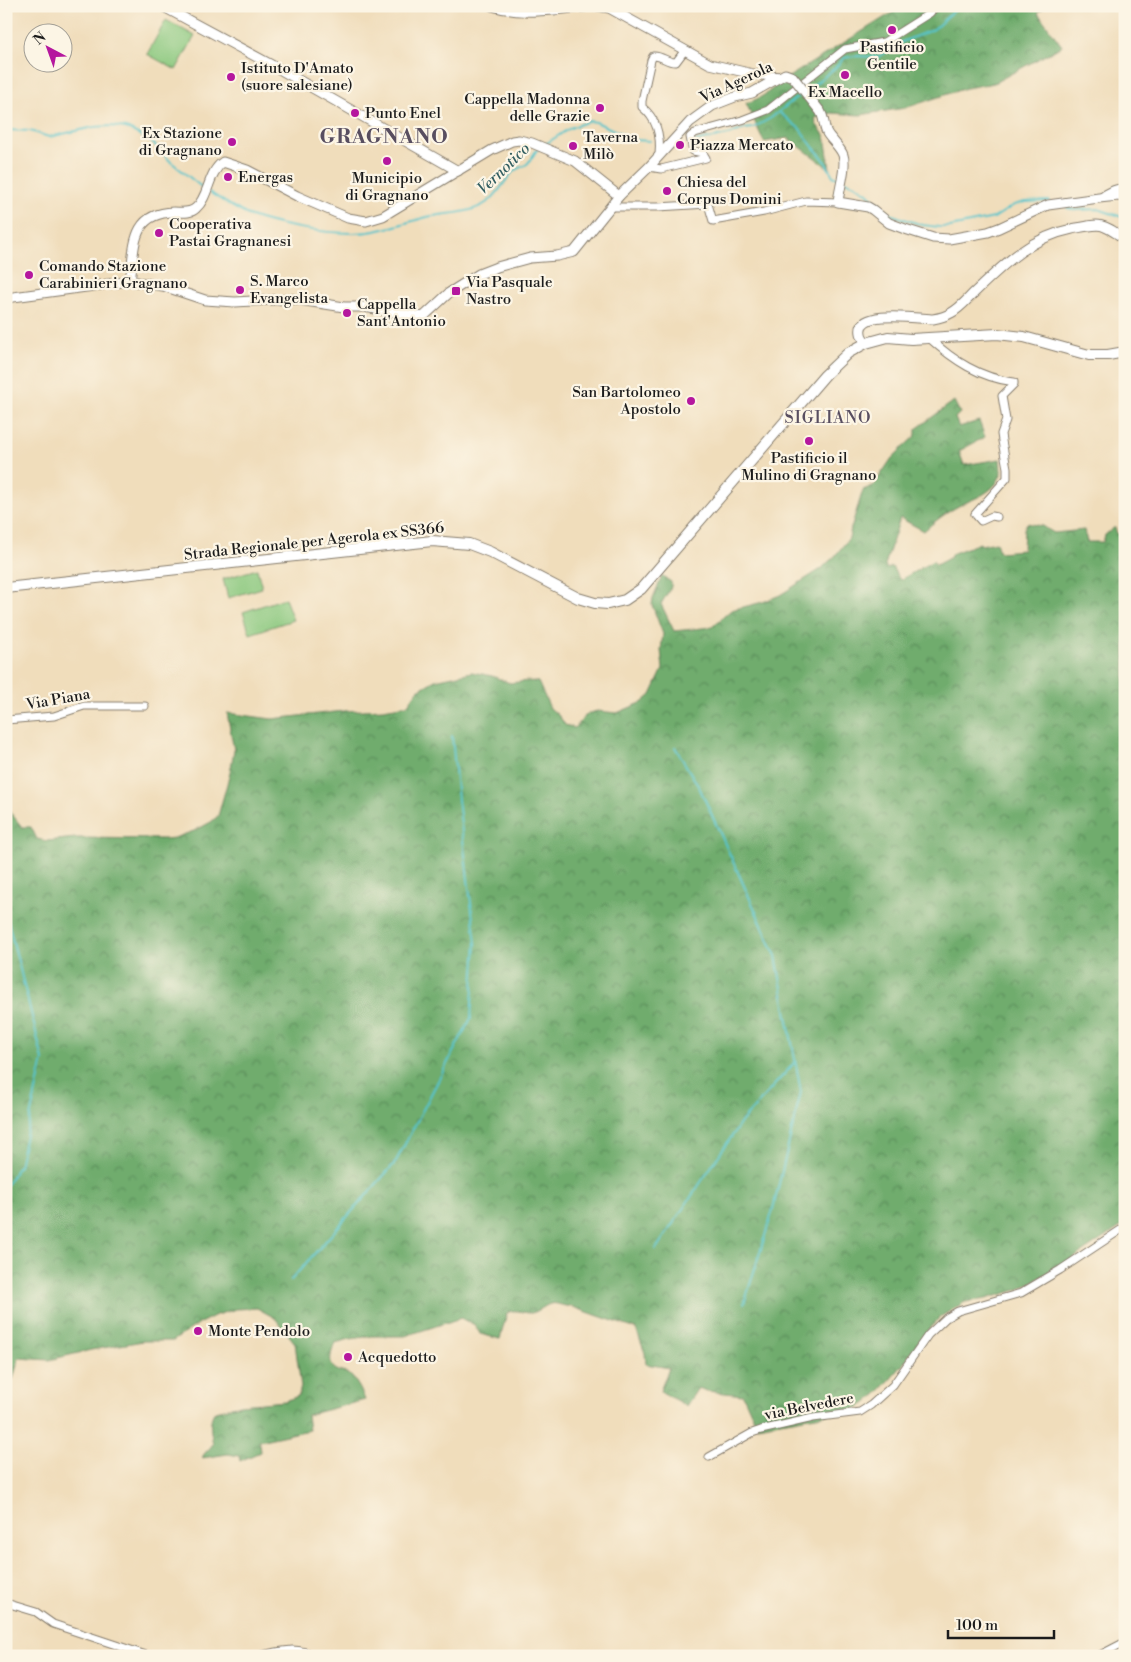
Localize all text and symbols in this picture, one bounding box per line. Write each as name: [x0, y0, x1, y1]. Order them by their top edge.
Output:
north arrow: [22, 22, 72, 72]
marker: Pastificio Gentile: [886, 24, 898, 36]
text: N: [30, 29, 50, 49]
place label: Pastificio Gentile: [860, 38, 924, 74]
street label: Via Agerola: [696, 57, 776, 108]
place label: Istituto D'Amato (suore salesiane): [241, 59, 354, 95]
marker: Ex Macello: [839, 69, 851, 81]
marker: Istituto D'Amato (suore salesiane): [225, 71, 237, 83]
place label: Ex Macello: [808, 83, 882, 102]
place label: Cappella Madonna delle Grazie: [464, 90, 590, 126]
marker: Cappella Madonna delle Grazie: [594, 102, 606, 114]
place label: Punto Enel: [365, 104, 441, 123]
marker: Punto Enel: [349, 107, 361, 119]
place label: Ex Stazione di Gragnano: [139, 124, 222, 160]
district label: GRAGNANO: [319, 125, 449, 150]
place label: Taverna Milò: [583, 128, 639, 164]
marker: Ex Stazione di Gragnano: [226, 136, 238, 148]
place label: Piazza Mercato: [690, 136, 794, 155]
water label: Vernotico: [473, 139, 534, 199]
marker: Piazza Mercato: [674, 139, 686, 151]
marker: Taverna Milò: [567, 140, 579, 152]
marker: Municipio di Gragnano: [381, 155, 393, 167]
place label: Energas: [238, 168, 293, 187]
place label: Municipio di Gragnano: [345, 169, 429, 205]
marker: Energas: [222, 171, 234, 183]
place label: Chiesa del Corpus Domini: [677, 173, 782, 209]
marker: Chiesa del Corpus Domini: [661, 185, 673, 197]
place label: Cooperativa Pastai Gragnanesi: [169, 215, 291, 251]
marker: Cooperativa Pastai Gragnanesi: [153, 227, 165, 239]
place label: Comando Stazione Carabinieri Gragnano: [39, 257, 187, 293]
marker: Comando Stazione Carabinieri Gragnano: [23, 269, 35, 281]
place label: S. Marco Evangelista: [250, 272, 329, 308]
place label: Via Pasquale Nastro: [465, 273, 553, 309]
marker: S. Marco Evangelista: [234, 284, 246, 296]
marker: Via Pasquale Nastro: [450, 285, 462, 297]
place label: Cappella Sant'Antonio: [357, 295, 446, 331]
marker: Cappella Sant'Antonio: [341, 307, 353, 319]
place label: San Bartolomeo Apostolo: [572, 383, 681, 419]
marker: San Bartolomeo Apostolo: [685, 395, 697, 407]
district label: SIGLIANO: [785, 408, 871, 428]
marker: Pastificio il Mulino di Gragnano: [803, 435, 815, 447]
place label: Pastificio il Mulino di Gragnano: [742, 449, 876, 485]
street label: Strada Regionale per Agerola ex SS366: [183, 518, 445, 565]
street label: Via Piana: [24, 684, 92, 715]
place label: Monte Pendolo: [208, 1322, 310, 1341]
marker: Monte Pendolo: [192, 1325, 204, 1337]
place label: Acquedotto: [357, 1348, 437, 1367]
marker: Acquedotto: [342, 1351, 354, 1363]
street label: via Belvedere: [762, 1389, 855, 1425]
scale bar: [948, 1607, 1055, 1639]
text: 100 m: [956, 1616, 998, 1635]

